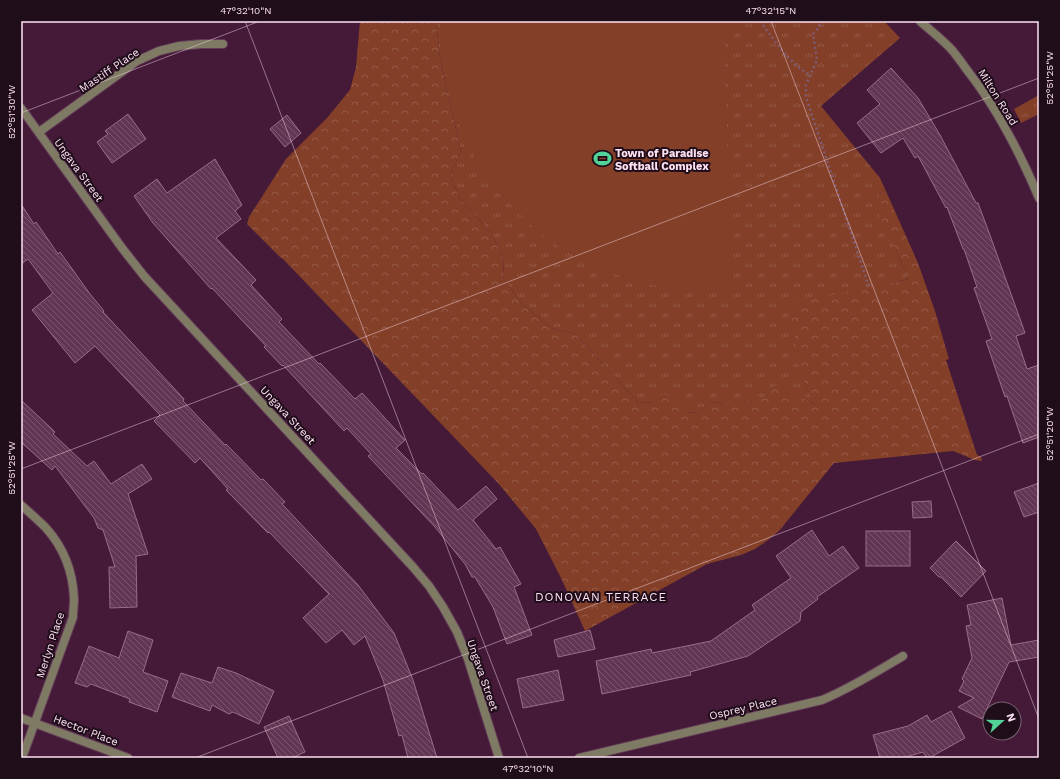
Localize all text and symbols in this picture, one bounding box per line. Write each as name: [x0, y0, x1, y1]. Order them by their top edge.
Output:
text: 47°32'10"N: [220, 5, 272, 16]
text: 47°32'15"N: [746, 5, 796, 16]
street label: Mastiff Place: [77, 46, 142, 95]
text: 52°51'25"W: [1044, 51, 1055, 105]
street label: Milton Road: [975, 67, 1020, 128]
text: 52°51'30"W: [6, 85, 17, 139]
street label: Ungava Street: [51, 136, 106, 205]
place label: Town of Paradise Softball Complex: [615, 147, 709, 173]
sports icon: Town of Paradise Softball Complex: [592, 149, 612, 169]
street label: Ungava Street: [257, 384, 318, 447]
text: 52°51'20"W: [1044, 407, 1055, 461]
text: 52°51'25"W: [6, 441, 17, 495]
district label: DONOVAN TERRACE: [535, 590, 667, 604]
street label: Merlyn Place: [34, 611, 67, 680]
street label: Ungava Street: [464, 638, 501, 713]
street label: Osprey Place: [708, 694, 778, 723]
north arrow: [982, 701, 1022, 741]
text: N: [1003, 711, 1018, 724]
street label: Hector Place: [52, 712, 120, 749]
text: 47°32'10"N: [502, 763, 554, 774]

